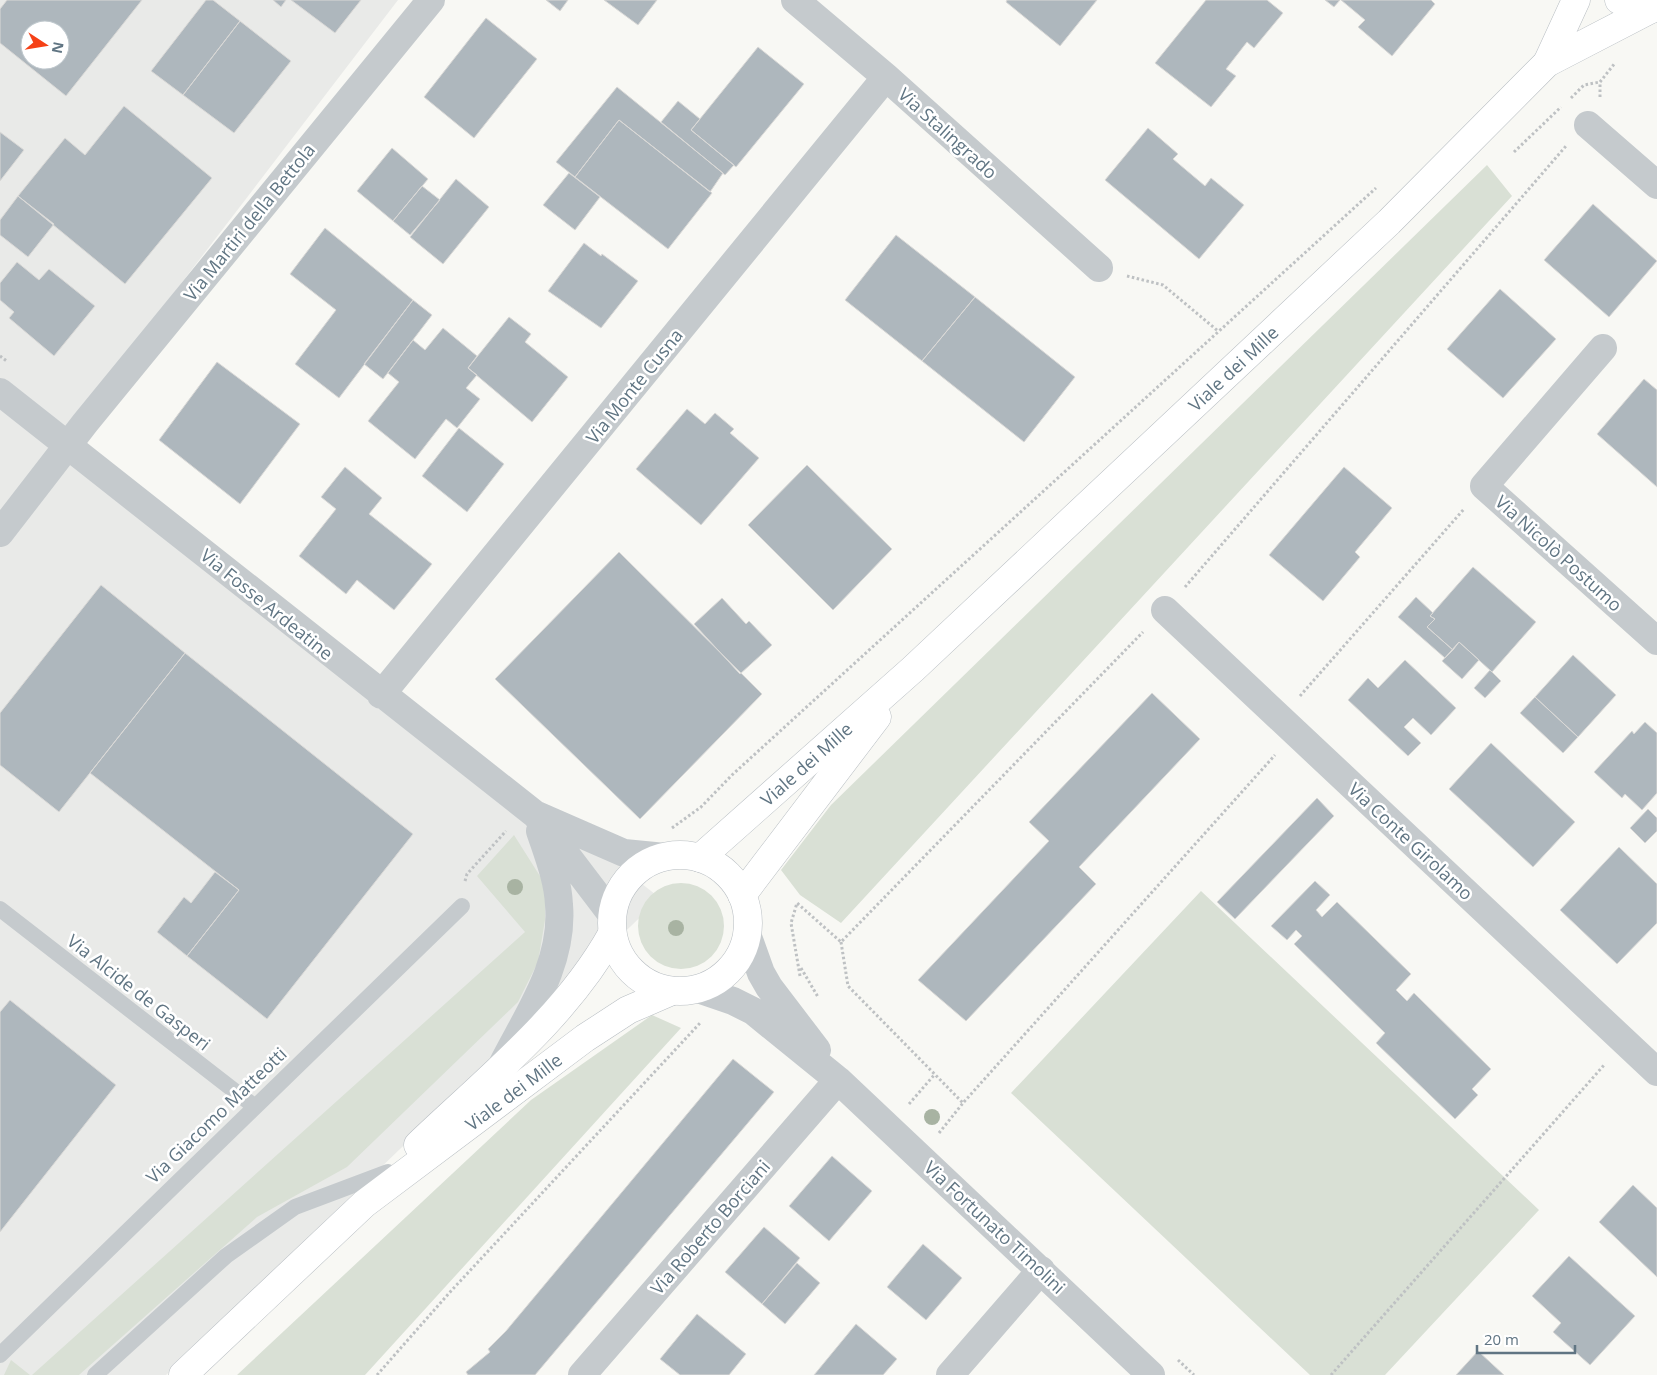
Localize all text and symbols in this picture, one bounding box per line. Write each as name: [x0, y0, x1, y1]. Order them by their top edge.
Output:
north arrow: [20, 20, 70, 70]
text: N: [48, 40, 69, 55]
street label: Via Stalingrado: [893, 82, 1003, 184]
street label: Via Martiri della Bettola: [178, 138, 320, 306]
street label: Viale dei Mille: [1183, 320, 1283, 416]
street label: Via Monte Cusna: [580, 324, 688, 448]
street label: Via Nicolò Postumo: [1491, 490, 1627, 616]
street label: Via Fosse Ardeatine: [196, 543, 338, 665]
street label: Viale dei Mille: [755, 717, 857, 811]
street label: Via Conte Girolamo: [1343, 777, 1479, 905]
street label: Via Alcide de Gasperi: [63, 929, 215, 1055]
street label: Via Giacomo Matteotti: [141, 1042, 291, 1188]
street label: Viale dei Mille: [460, 1048, 567, 1136]
street label: Via Roberto Borciani: [645, 1155, 775, 1299]
street label: Via Fortunato Timolini: [919, 1155, 1071, 1299]
scale bar: [1477, 1322, 1574, 1354]
text: 20 m: [1484, 1329, 1519, 1349]

